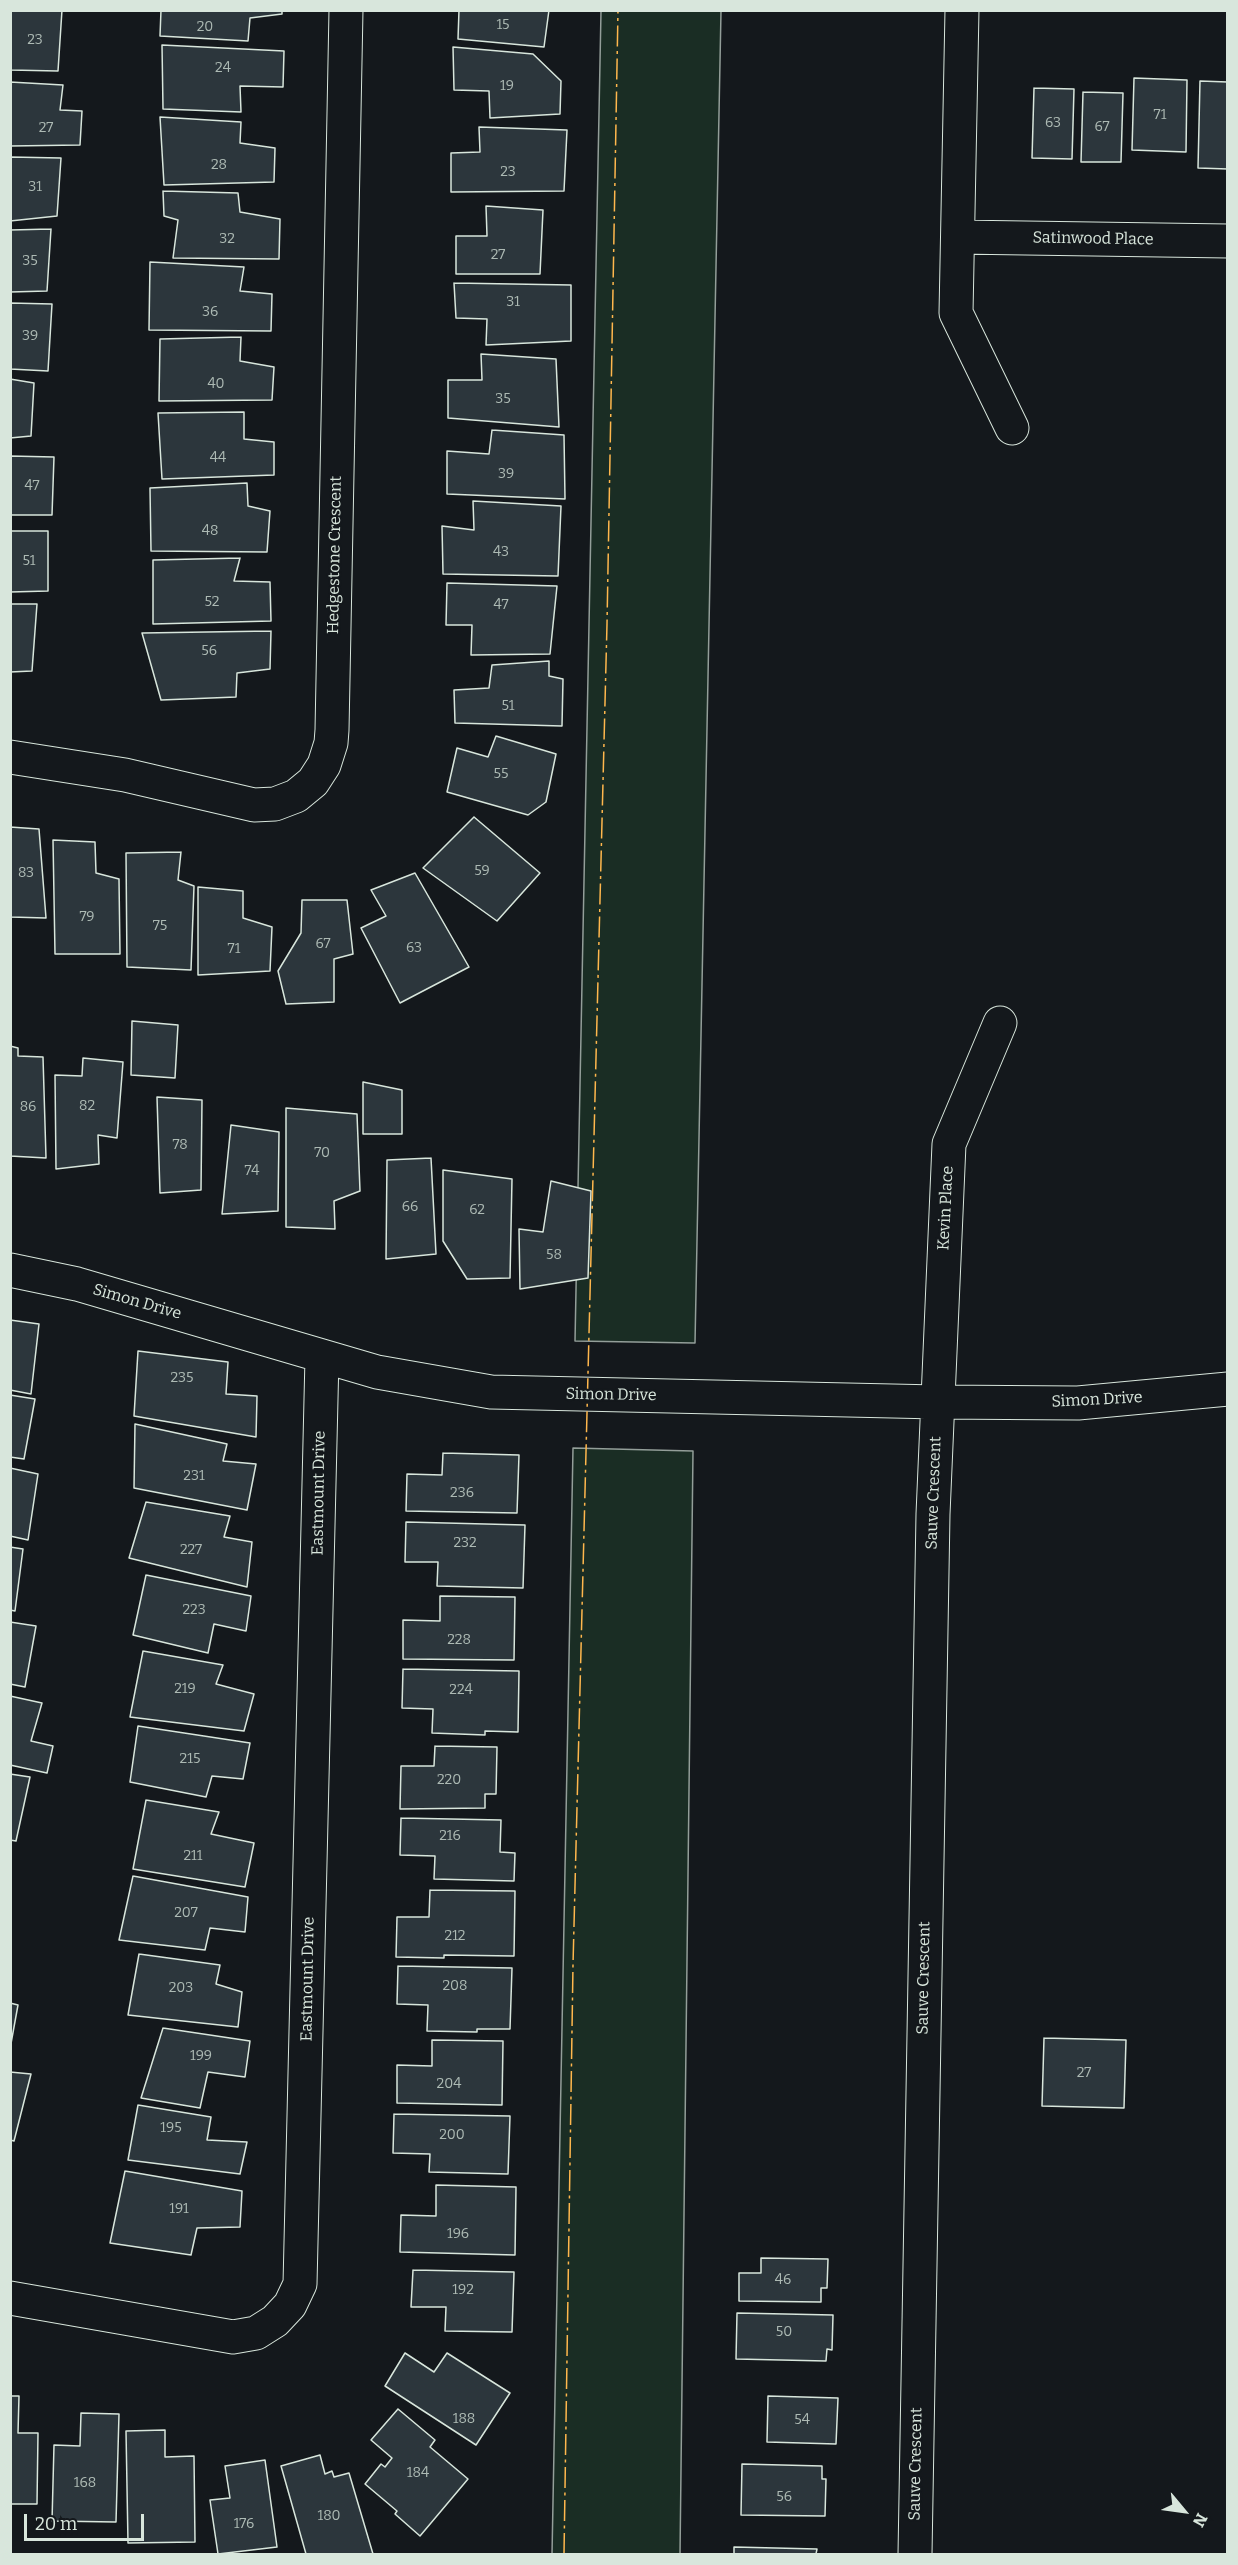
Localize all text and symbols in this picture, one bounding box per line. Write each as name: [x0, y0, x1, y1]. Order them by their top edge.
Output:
house number: 15: [496, 17, 510, 33]
house number: 20: [197, 19, 213, 35]
house number: 23: [27, 32, 43, 48]
house number: 24: [215, 60, 231, 76]
house number: 19: [500, 78, 514, 94]
house number: 71: [1154, 107, 1166, 123]
house number: 63: [1045, 115, 1061, 131]
house number: 67: [1094, 119, 1110, 135]
house number: 27: [39, 120, 53, 136]
house number: 28: [211, 157, 227, 173]
house number: 23: [500, 164, 516, 180]
house number: 31: [28, 179, 42, 195]
street label: Satinwood Place: [1032, 228, 1154, 250]
house number: 32: [219, 231, 235, 247]
house number: 27: [491, 247, 505, 263]
house number: 35: [22, 253, 38, 269]
house number: 31: [506, 294, 520, 310]
house number: 36: [202, 304, 218, 320]
house number: 39: [22, 328, 38, 344]
house number: 40: [207, 376, 225, 392]
house number: 35: [495, 391, 511, 407]
house number: 44: [210, 450, 226, 466]
house number: 39: [498, 466, 514, 482]
street label: Hedgestone Crescent: [324, 476, 346, 634]
house number: 47: [24, 478, 40, 494]
house number: 48: [202, 523, 218, 539]
house number: 43: [493, 544, 509, 560]
house number: 51: [23, 553, 35, 569]
house number: 52: [205, 594, 219, 610]
house number: 47: [493, 597, 509, 613]
house number: 56: [201, 643, 217, 659]
house number: 51: [502, 698, 514, 714]
house number: 55: [494, 766, 508, 782]
house number: 59: [474, 863, 490, 879]
house number: 83: [18, 865, 34, 881]
house number: 79: [80, 909, 94, 925]
house number: 75: [153, 918, 167, 934]
house number: 67: [315, 936, 331, 952]
house number: 63: [406, 940, 422, 956]
house number: 71: [228, 941, 240, 957]
house number: 82: [79, 1098, 95, 1114]
house number: 86: [20, 1099, 36, 1115]
house number: 78: [172, 1137, 188, 1153]
house number: 70: [314, 1145, 330, 1161]
house number: 74: [244, 1163, 260, 1179]
street label: Kevin Place: [934, 1165, 958, 1251]
house number: 66: [402, 1199, 418, 1215]
house number: 62: [469, 1202, 485, 1218]
house number: 58: [546, 1247, 562, 1263]
street label: Simon Drive: [91, 1280, 183, 1324]
house number: 235: [170, 1370, 194, 1386]
street label: Simon Drive: [565, 1385, 657, 1405]
street label: Simon Drive: [1051, 1388, 1143, 1412]
street label: Eastmount Drive: [308, 1430, 330, 1556]
street label: Sauve Crescent: [922, 1436, 946, 1550]
house number: 231: [183, 1468, 205, 1484]
house number: 236: [450, 1485, 474, 1501]
house number: 232: [453, 1535, 477, 1551]
house number: 227: [180, 1542, 202, 1558]
house number: 223: [182, 1602, 206, 1618]
house number: 228: [447, 1632, 471, 1648]
house number: 219: [174, 1681, 196, 1697]
house number: 224: [449, 1682, 473, 1698]
house number: 215: [180, 1751, 200, 1767]
house number: 220: [437, 1772, 461, 1788]
house number: 216: [439, 1828, 461, 1844]
house number: 211: [184, 1848, 202, 1864]
house number: 207: [174, 1905, 198, 1921]
street label: Eastmount Drive: [297, 1916, 319, 2042]
street label: Sauve Crescent: [913, 1921, 935, 2035]
house number: 212: [445, 1928, 465, 1944]
house number: 208: [442, 1978, 468, 1994]
house number: 203: [169, 1980, 193, 1996]
house number: 199: [190, 2048, 212, 2064]
house number: 27: [1077, 2065, 1091, 2081]
house number: 204: [437, 2076, 461, 2092]
house number: 195: [160, 2120, 182, 2136]
house number: 200: [439, 2127, 465, 2143]
house number: 191: [169, 2201, 189, 2217]
house number: 196: [447, 2226, 469, 2242]
house number: 46: [775, 2272, 791, 2288]
house number: 192: [452, 2282, 474, 2298]
house number: 50: [776, 2324, 792, 2340]
street label: Sauve Crescent: [905, 2407, 927, 2521]
house number: 188: [453, 2411, 475, 2427]
house number: 54: [794, 2412, 810, 2428]
house number: 184: [407, 2465, 429, 2481]
house number: 168: [74, 2475, 96, 2491]
north arrow: [1154, 2481, 1214, 2541]
house number: 56: [776, 2489, 792, 2505]
scale bar: [27, 2502, 147, 2540]
house number: 180: [317, 2508, 341, 2524]
text: N: [1189, 2510, 1211, 2530]
text: 20 m: [35, 2513, 77, 2535]
house number: 176: [234, 2516, 254, 2532]

